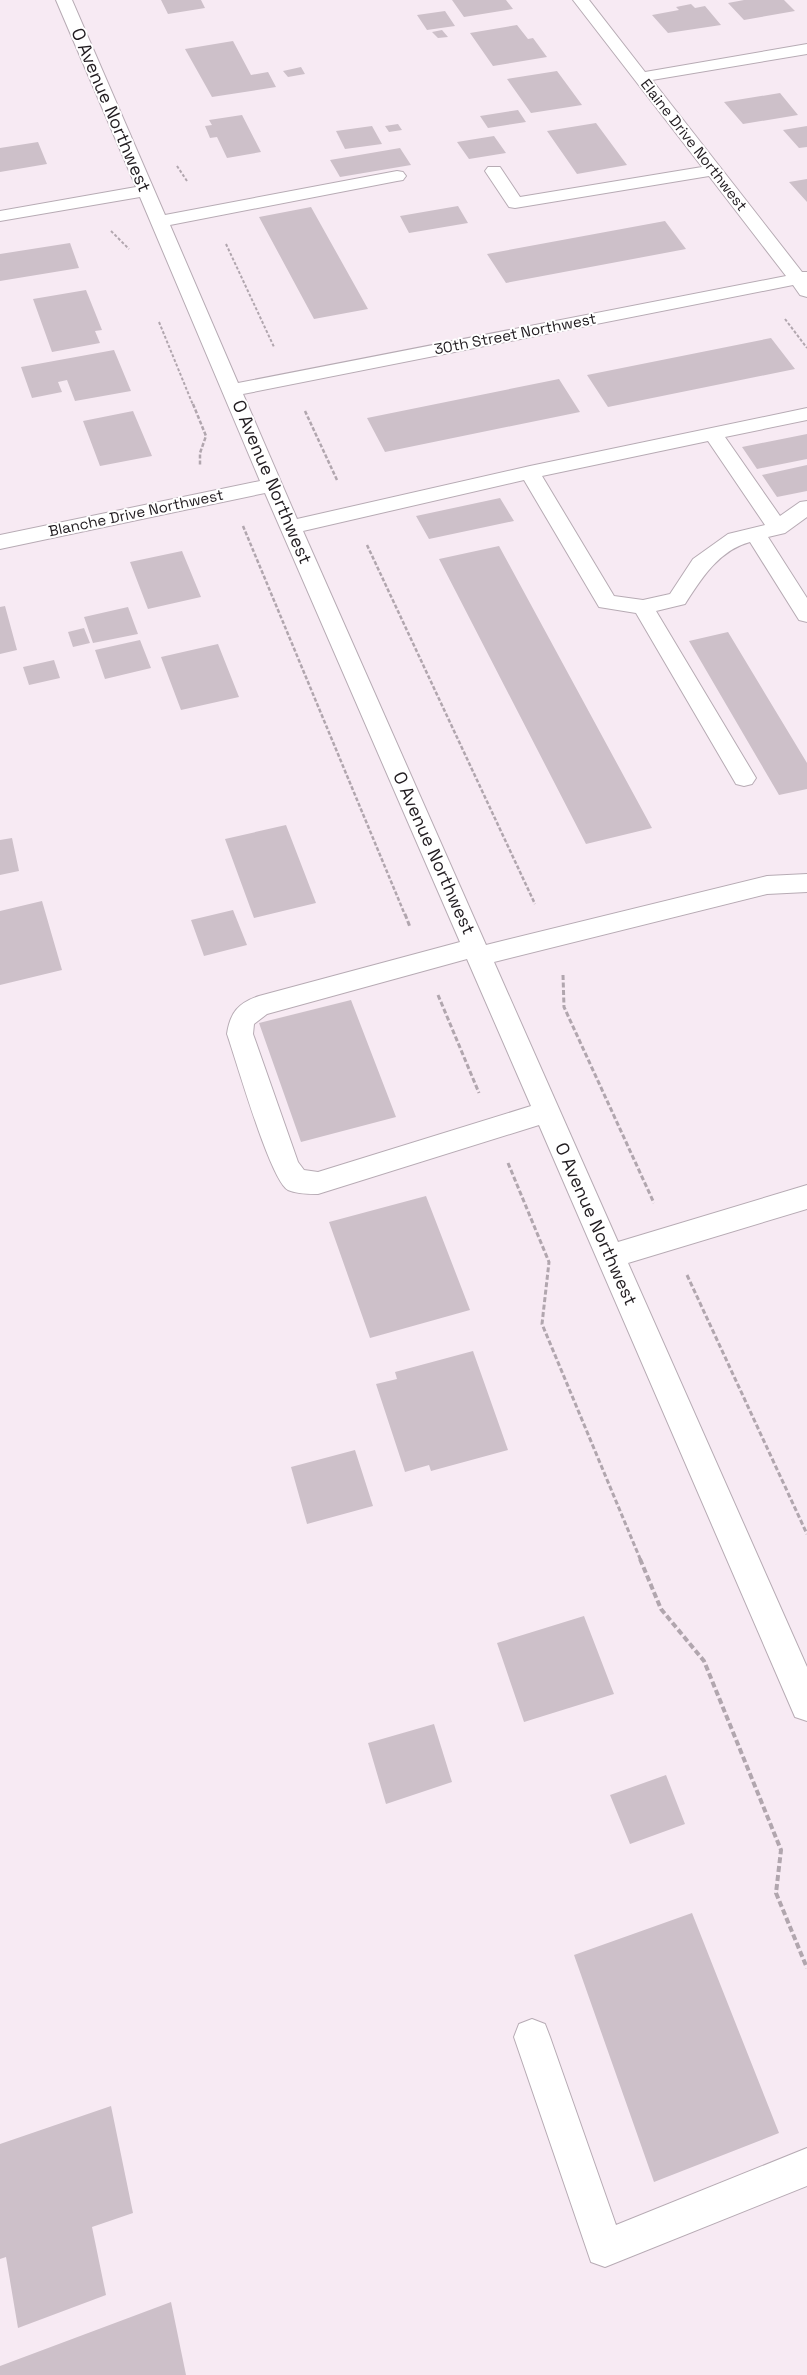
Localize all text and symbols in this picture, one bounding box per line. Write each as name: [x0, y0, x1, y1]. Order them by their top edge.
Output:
street label: O Avenue Northwest: [66, 24, 156, 195]
street label: Elaine Drive Northwest: [637, 75, 752, 215]
street label: 30th Street Northwest: [432, 308, 598, 359]
street label: O Avenue Northwest: [227, 396, 317, 567]
street label: Blanche Drive Northwest: [47, 485, 225, 540]
street label: O Avenue Northwest: [388, 768, 481, 938]
street label: O Avenue Northwest: [550, 1139, 643, 1309]

